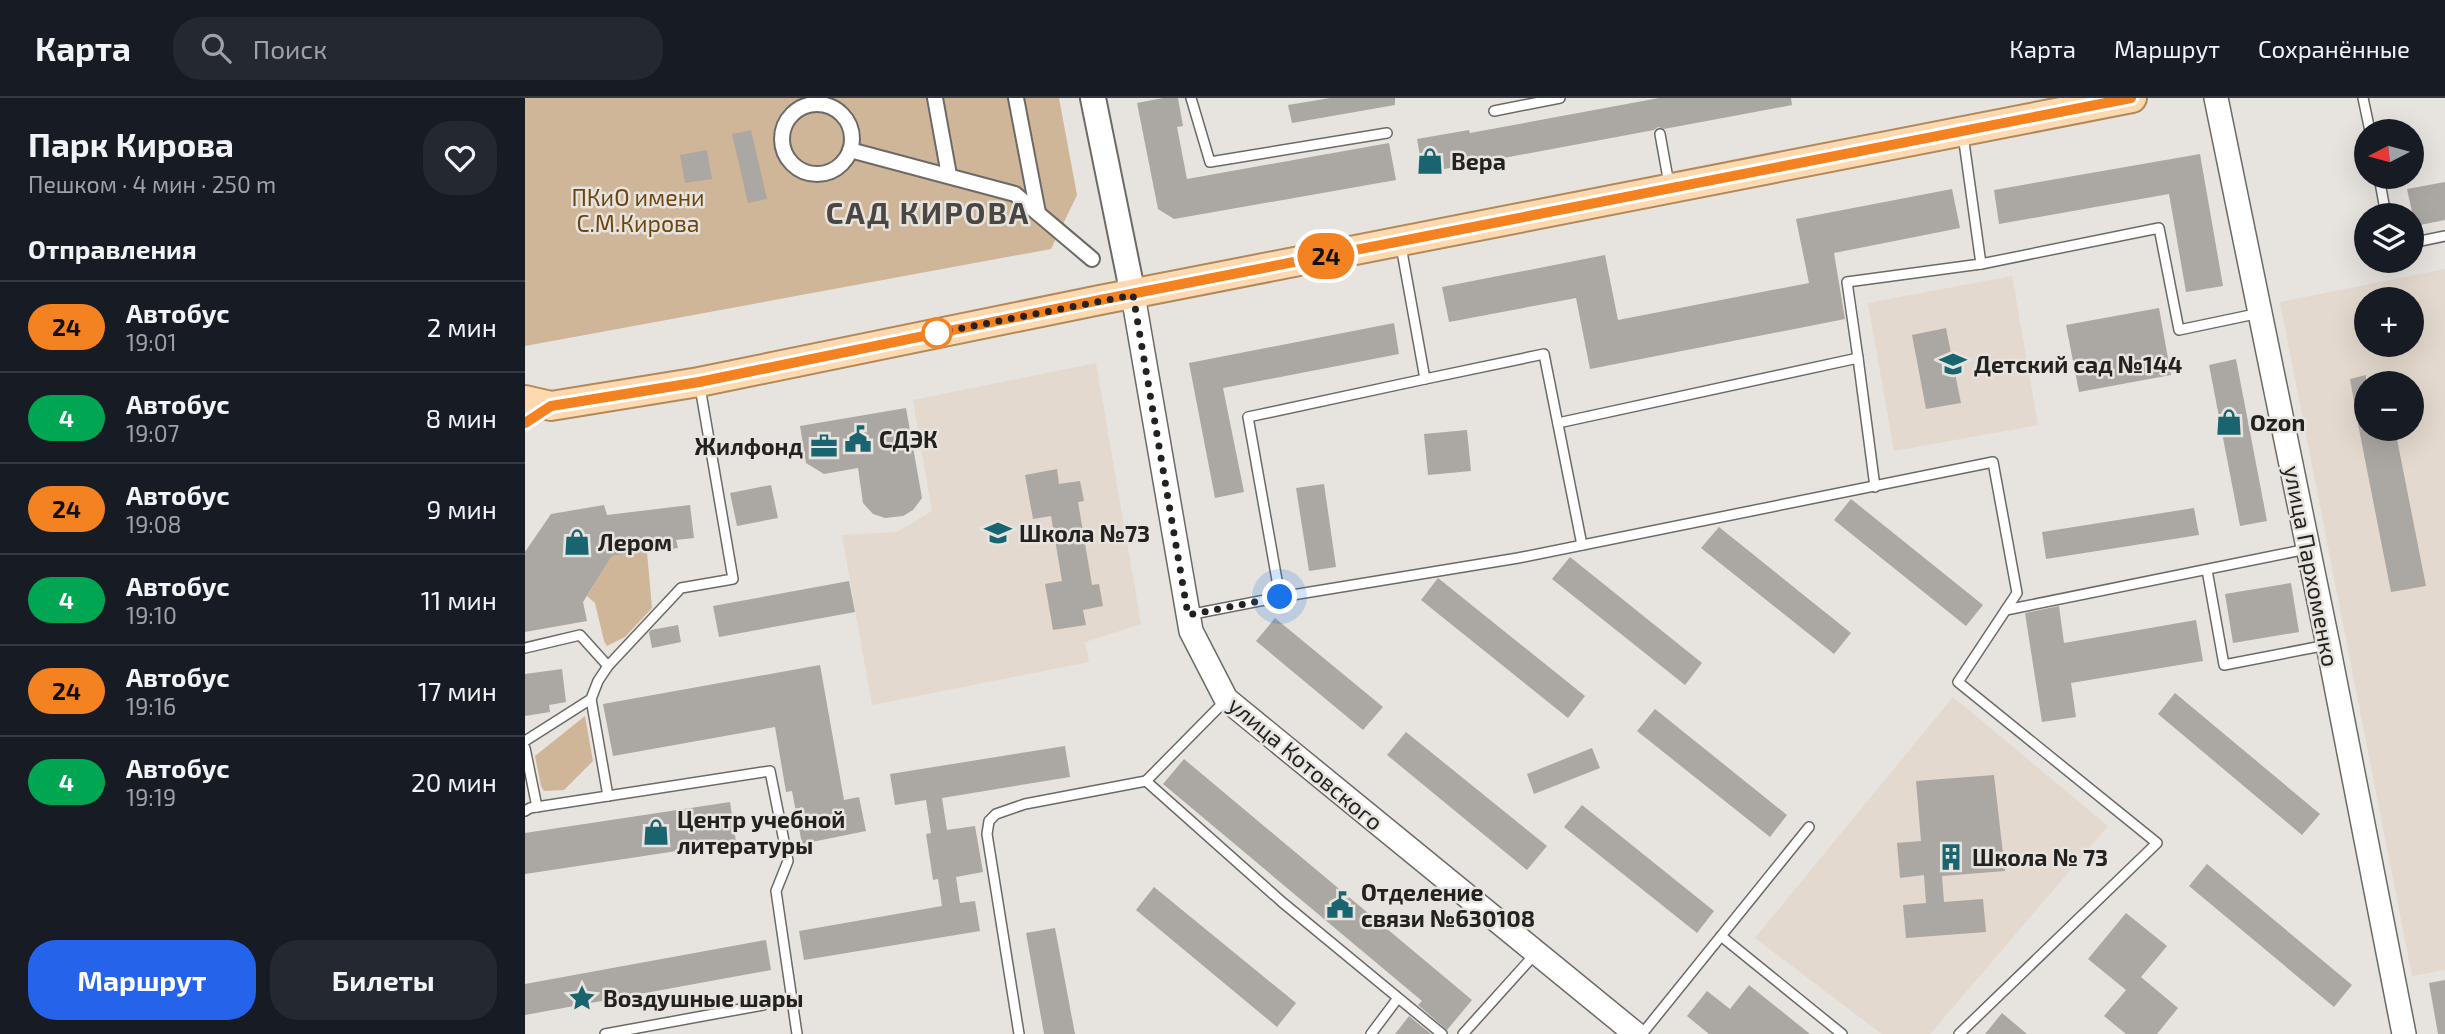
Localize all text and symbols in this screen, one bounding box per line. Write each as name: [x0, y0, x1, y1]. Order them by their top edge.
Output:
search box: [173, 17, 663, 80]
text: Карта: [35, 28, 131, 68]
icon: search: [197, 29, 235, 67]
text: Поиск: [253, 33, 327, 64]
text: Карта: [2009, 34, 2076, 63]
text: Маршрут: [2114, 34, 2220, 63]
text: Сохранённые: [2258, 34, 2410, 63]
north arrow: [2354, 119, 2424, 189]
map controls: [2354, 119, 2424, 441]
button: heart: [423, 121, 497, 195]
text: Парк Кирова: [28, 124, 234, 164]
shop icon: Вера: [1415, 146, 1445, 176]
place label: Вера: [1451, 147, 1506, 175]
text: Пешком · 4 мин · 250 m: [28, 170, 276, 198]
park label: ПКиО имени С.М.Кирова: [571, 183, 705, 237]
district label: САД КИРОВА: [826, 194, 1030, 230]
button: layers: [2354, 203, 2424, 273]
text: Отправления: [28, 233, 197, 264]
line badge: 24: [1295, 233, 1357, 279]
text: 24: [1311, 241, 1341, 270]
button: +: [2354, 287, 2424, 357]
text: Автобус: [126, 297, 229, 328]
text: 2 мин: [427, 311, 497, 342]
text: 24: [52, 312, 81, 341]
unlabelled marker: [922, 318, 952, 348]
text: 19:01: [126, 328, 177, 356]
school or university icon: Детский сад №144: [1938, 349, 1968, 379]
place label: Детский сад №144: [1974, 350, 2182, 378]
button: −: [2354, 371, 2424, 441]
text: Автобус: [126, 388, 229, 419]
text: 8 мин: [426, 402, 497, 433]
text: 4: [59, 403, 74, 432]
shop icon: Ozon: [2214, 407, 2244, 437]
place label: Ozon: [2250, 408, 2305, 436]
text: 19:07: [126, 419, 179, 447]
public building icon: СДЭК: [843, 424, 873, 454]
place label: СДЭК: [879, 425, 938, 453]
office icon: Жилфонд: [809, 431, 839, 461]
place label: Жилфонд: [695, 432, 803, 460]
street label: улица Пархоменко: [2278, 463, 2345, 669]
text: Автобус: [126, 479, 229, 510]
text: 9 мин: [426, 493, 497, 524]
text: 24: [52, 494, 81, 523]
text: 19:08: [126, 510, 182, 538]
school or university icon: Школа №73: [983, 518, 1013, 548]
place label: Школа №73: [1019, 519, 1150, 547]
shop icon: Лером: [562, 527, 592, 557]
place label: Лером: [598, 528, 672, 556]
text: Автобус: [126, 570, 229, 601]
your location: [1262, 579, 1297, 614]
text: 11 мин: [421, 584, 497, 615]
text: 4: [59, 585, 74, 614]
text: 19:10: [126, 601, 177, 629]
text: Автобус: [126, 661, 229, 692]
text: 17 мин: [418, 675, 497, 706]
text: 24: [52, 676, 81, 705]
street label: улица Котовского: [1222, 690, 1389, 837]
text: 19:16: [126, 692, 176, 720]
text: Автобус: [126, 752, 229, 783]
text: 20 мин: [411, 766, 497, 797]
text: 4: [59, 767, 74, 796]
text: 19:19: [126, 783, 176, 811]
place label: Центр учебной литературы: [677, 805, 845, 859]
shop icon: Центр учебной литературы: [641, 817, 671, 847]
building icon: Школа № 73: [1936, 842, 1966, 872]
place label: Школа № 73: [1972, 843, 2108, 871]
place label: Отделение связи №630108: [1361, 878, 1535, 932]
public building icon: Отделение связи №630108: [1325, 890, 1355, 920]
button: Маршрут: [28, 940, 256, 1020]
button: Билеты: [270, 940, 497, 1020]
place icon: Воздушные шары: [567, 983, 597, 1013]
place label: Воздушные шары: [603, 984, 804, 1012]

